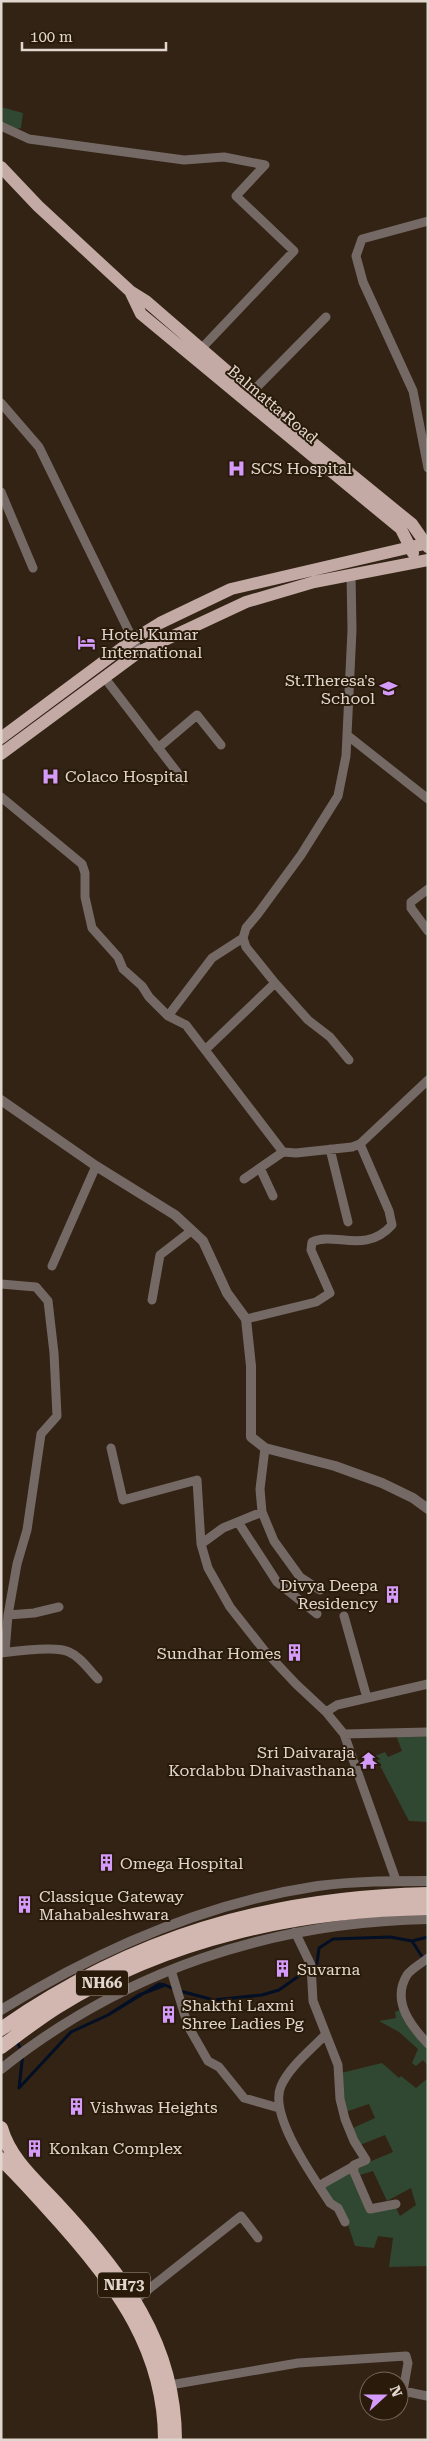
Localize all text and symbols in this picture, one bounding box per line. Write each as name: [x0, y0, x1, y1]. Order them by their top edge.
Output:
scale bar: [22, 20, 166, 52]
text: 100 m: [30, 28, 73, 46]
street label: Balmatta Road: [224, 361, 321, 447]
hospital icon: SCS Hospital: [227, 458, 247, 478]
place label: SCS Hospital: [251, 459, 352, 478]
place label: Hotel Kumar International: [101, 625, 202, 662]
hotel icon: Hotel Kumar International: [77, 633, 97, 653]
place label: St.Theresa's School: [285, 671, 375, 708]
school or university icon: St.Theresa's School: [379, 679, 399, 699]
hospital icon: Colaco Hospital: [41, 766, 61, 786]
place label: Colaco Hospital: [65, 767, 188, 786]
place label: Divya Deepa Residency: [280, 1576, 379, 1613]
building icon: Divya Deepa Residency: [382, 1584, 402, 1604]
building icon: Sundhar Homes: [285, 1643, 305, 1663]
place label: Sundhar Homes: [157, 1644, 281, 1663]
place label: Sri Daivaraja Kordabbu Dhaivasthana: [168, 1743, 355, 1780]
temple icon: Sri Daivaraja Kordabbu Dhaivasthana: [359, 1751, 379, 1771]
building icon: Omega Hospital: [96, 1853, 116, 1873]
place label: Omega Hospital: [120, 1854, 243, 1873]
place label: Classique Gateway Mahabaleshwara: [39, 1887, 184, 1924]
building icon: Classique Gateway Mahabaleshwara: [15, 1895, 35, 1915]
building icon: Suvarna: [273, 1959, 293, 1979]
place label: Suvarna: [297, 1960, 360, 1979]
road number: NH66: [76, 1970, 128, 1996]
place label: Shakthi Laxmi Shree Ladies Pg: [182, 1996, 304, 2033]
building icon: Shakthi Laxmi Shree Ladies Pg: [158, 2004, 178, 2024]
building icon: Vishwas Heights: [66, 2097, 86, 2117]
place label: Vishwas Heights: [90, 2098, 218, 2117]
building icon: Konkan Complex: [25, 2138, 45, 2158]
place label: Konkan Complex: [49, 2139, 183, 2158]
road number: NH73: [98, 2272, 150, 2298]
north arrow: [359, 2371, 409, 2421]
text: N: [387, 2383, 406, 2399]

